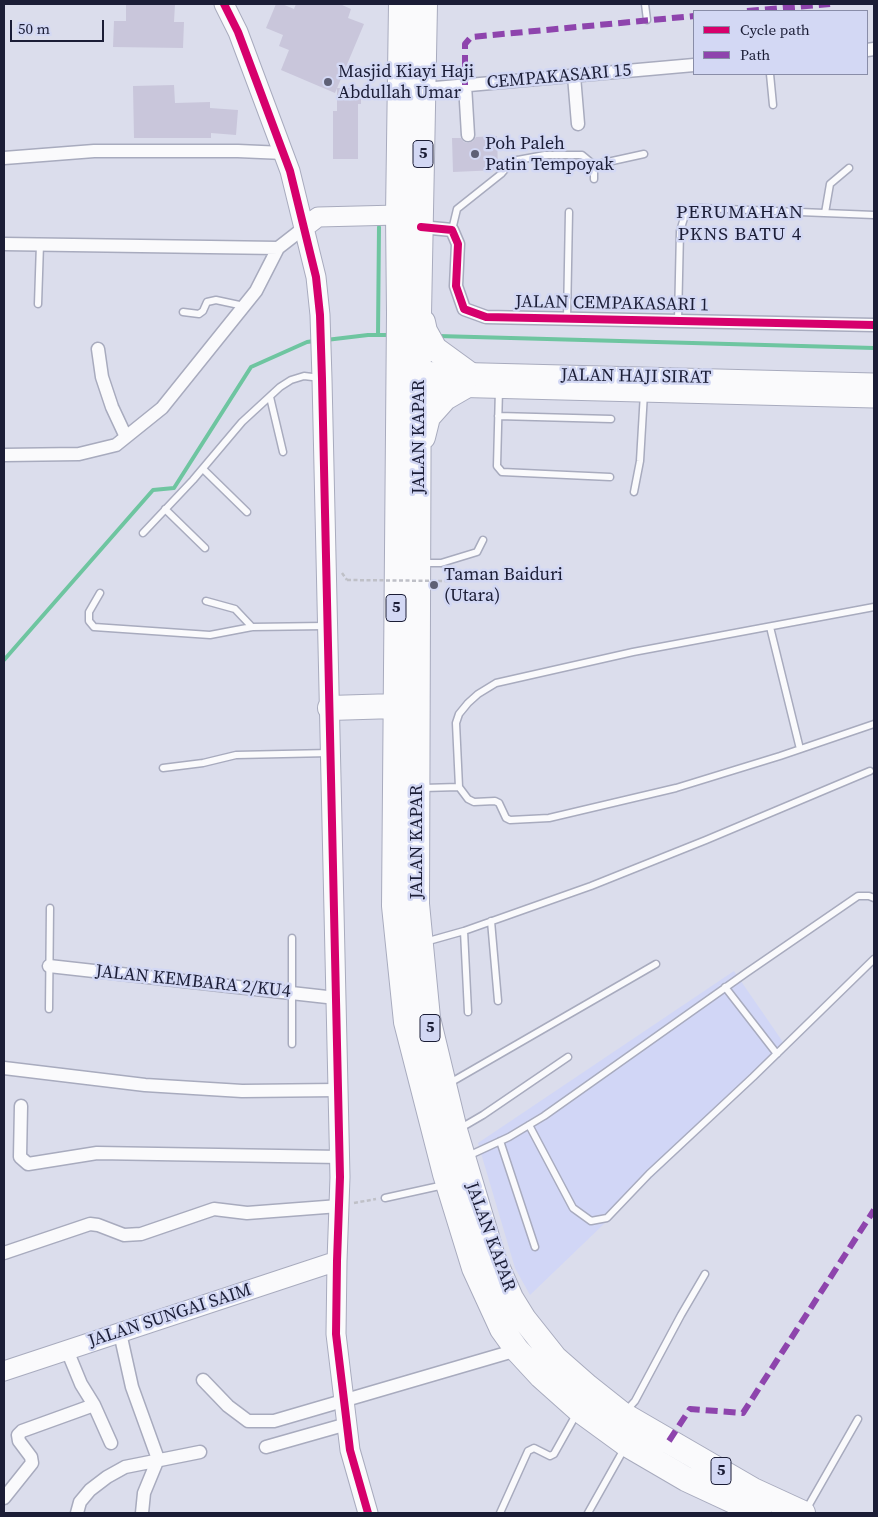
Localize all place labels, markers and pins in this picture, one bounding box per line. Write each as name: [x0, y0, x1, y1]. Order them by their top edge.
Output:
place label: Masjid Kiayi Haji Abdullah Umar: [338, 61, 474, 104]
marker: Masjid Kiayi Haji Abdullah Umar: [322, 76, 334, 88]
place label: Poh Paleh Patin Tempoyak: [485, 133, 614, 176]
marker: Poh Paleh Patin Tempoyak: [469, 148, 481, 160]
place label: Taman Baiduri (Utara): [444, 564, 563, 606]
marker: Taman Baiduri (Utara): [428, 579, 440, 591]

